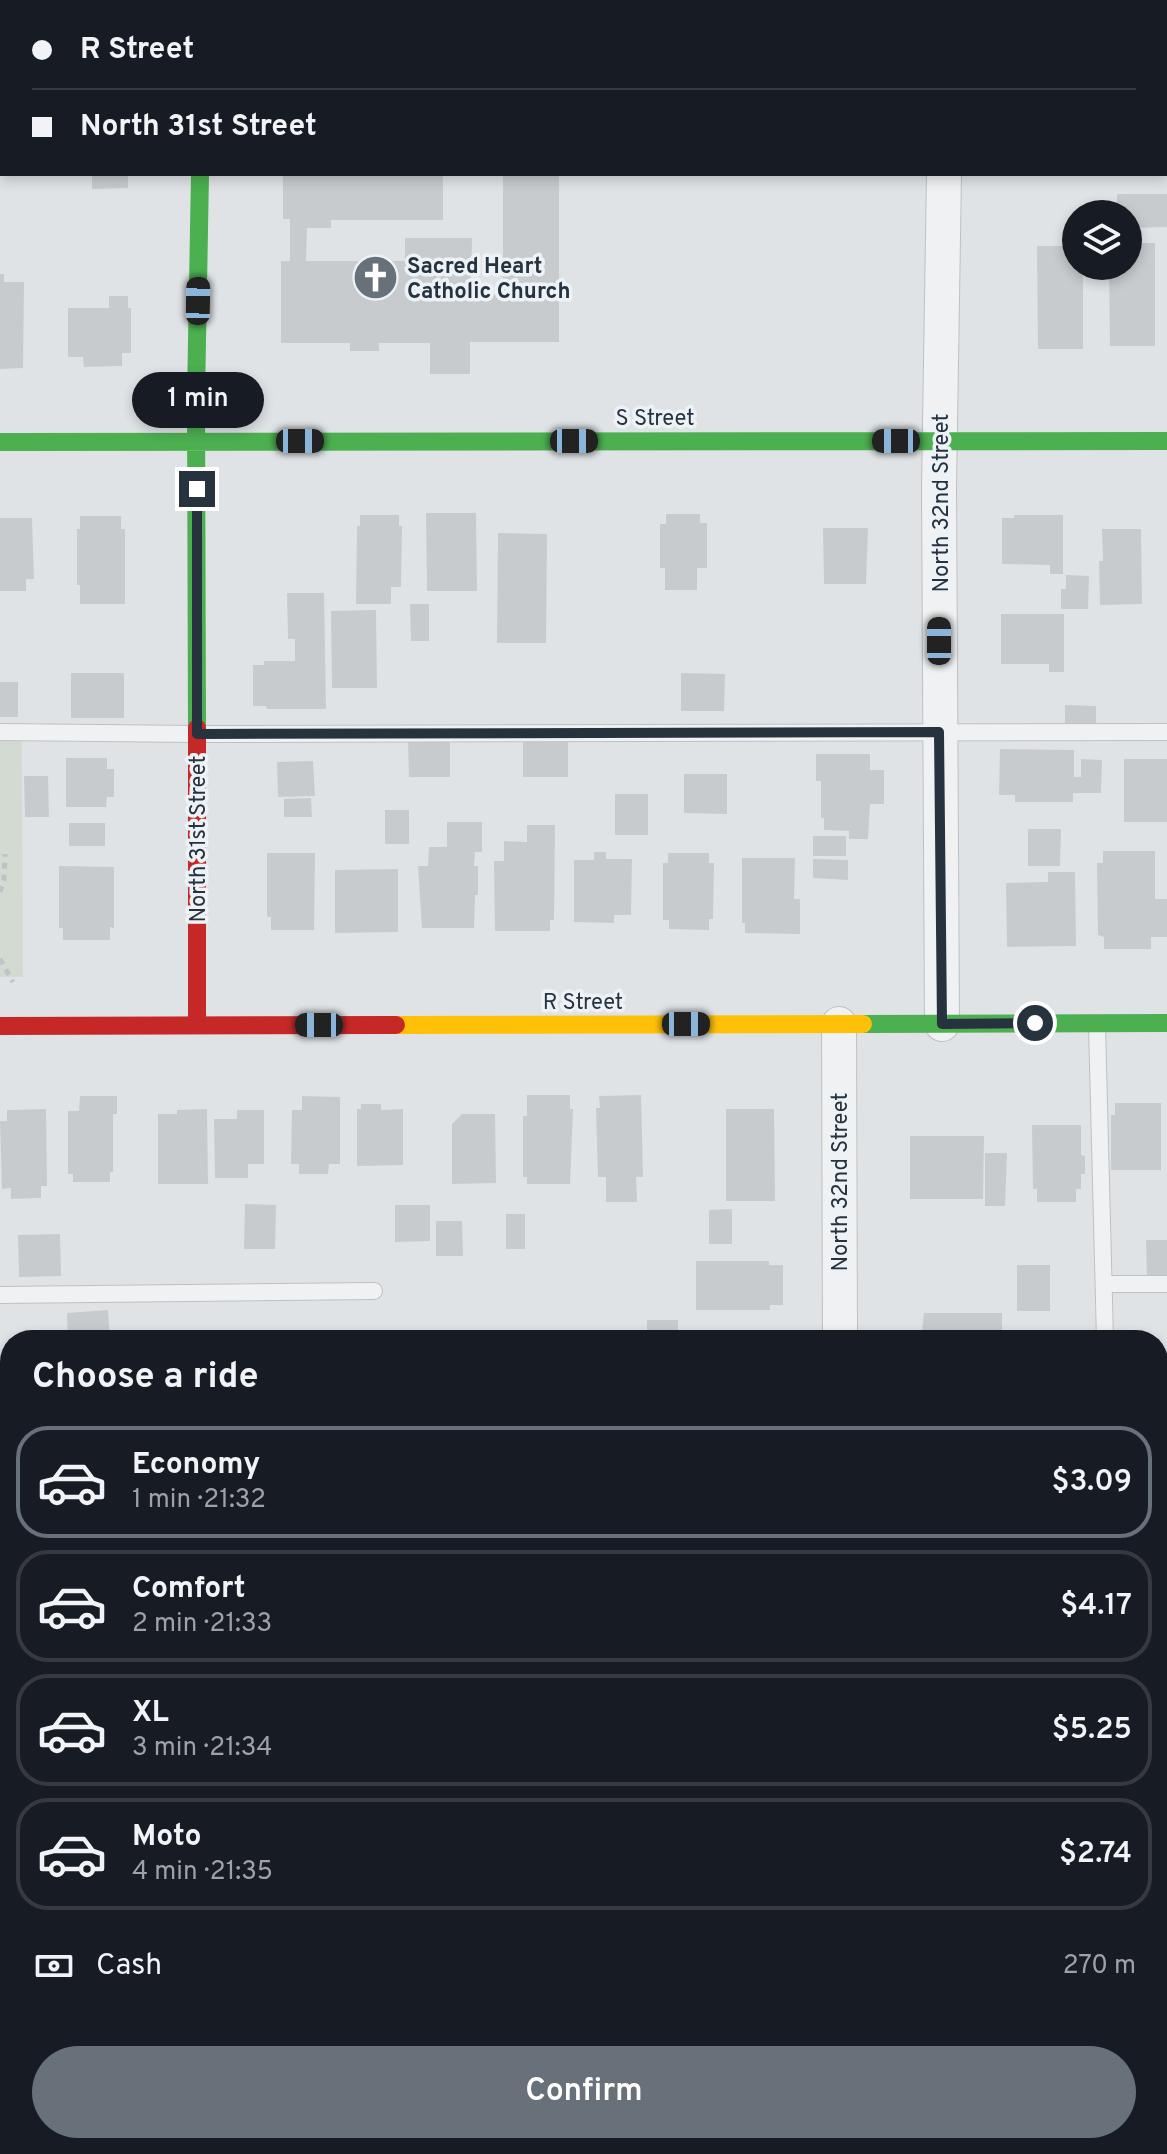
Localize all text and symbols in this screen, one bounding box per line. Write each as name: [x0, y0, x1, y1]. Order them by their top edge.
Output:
text: R Street: [80, 32, 194, 69]
text: North 31st Street: [80, 109, 317, 146]
map controls: [1062, 200, 1142, 280]
button: layers: [1062, 200, 1142, 280]
church icon: Sacred Heart Catholic Church: [352, 254, 400, 302]
place label: Sacred Heart Catholic Church: [407, 254, 570, 306]
car: [186, 277, 210, 325]
callout: 1 min: [131, 373, 263, 429]
text: 1 min: [167, 383, 229, 416]
street label: S Street: [616, 406, 694, 433]
street label: North 32nd Street: [929, 413, 956, 593]
car: [276, 429, 324, 453]
car: [550, 429, 598, 453]
car: [872, 429, 920, 453]
route end: [179, 471, 215, 507]
car: [927, 617, 951, 665]
street label: North 31st Street: [186, 755, 213, 923]
street label: R Street: [543, 990, 623, 1017]
route start: [1017, 1005, 1053, 1041]
car: [662, 1012, 710, 1036]
car: [295, 1013, 343, 1037]
street label: North 32nd Street: [828, 1092, 855, 1272]
text: Choose a ride: [32, 1355, 258, 1401]
icon: car: [36, 1446, 108, 1518]
text: Economy: [132, 1447, 260, 1484]
text: $3.09: [1052, 1464, 1132, 1501]
text: 1 min · 21:32: [132, 1484, 266, 1517]
icon: car: [36, 1570, 108, 1642]
text: Comfort: [132, 1571, 245, 1608]
text: $4.17: [1060, 1588, 1132, 1625]
text: 2 min · 21:33: [132, 1608, 272, 1641]
icon: car: [36, 1694, 108, 1766]
text: XL: [132, 1695, 169, 1732]
text: $5.25: [1052, 1712, 1132, 1749]
text: 3 min · 21:34: [132, 1732, 273, 1765]
icon: car: [36, 1818, 108, 1890]
text: Moto: [132, 1819, 202, 1856]
text: $2.74: [1059, 1836, 1132, 1873]
text: 4 min · 21:35: [132, 1856, 273, 1889]
icon: cash: [32, 1944, 76, 1988]
text: Cash: [96, 1948, 162, 1985]
text: 270 m: [1063, 1950, 1136, 1983]
button: Confirm: [32, 2046, 1136, 2138]

